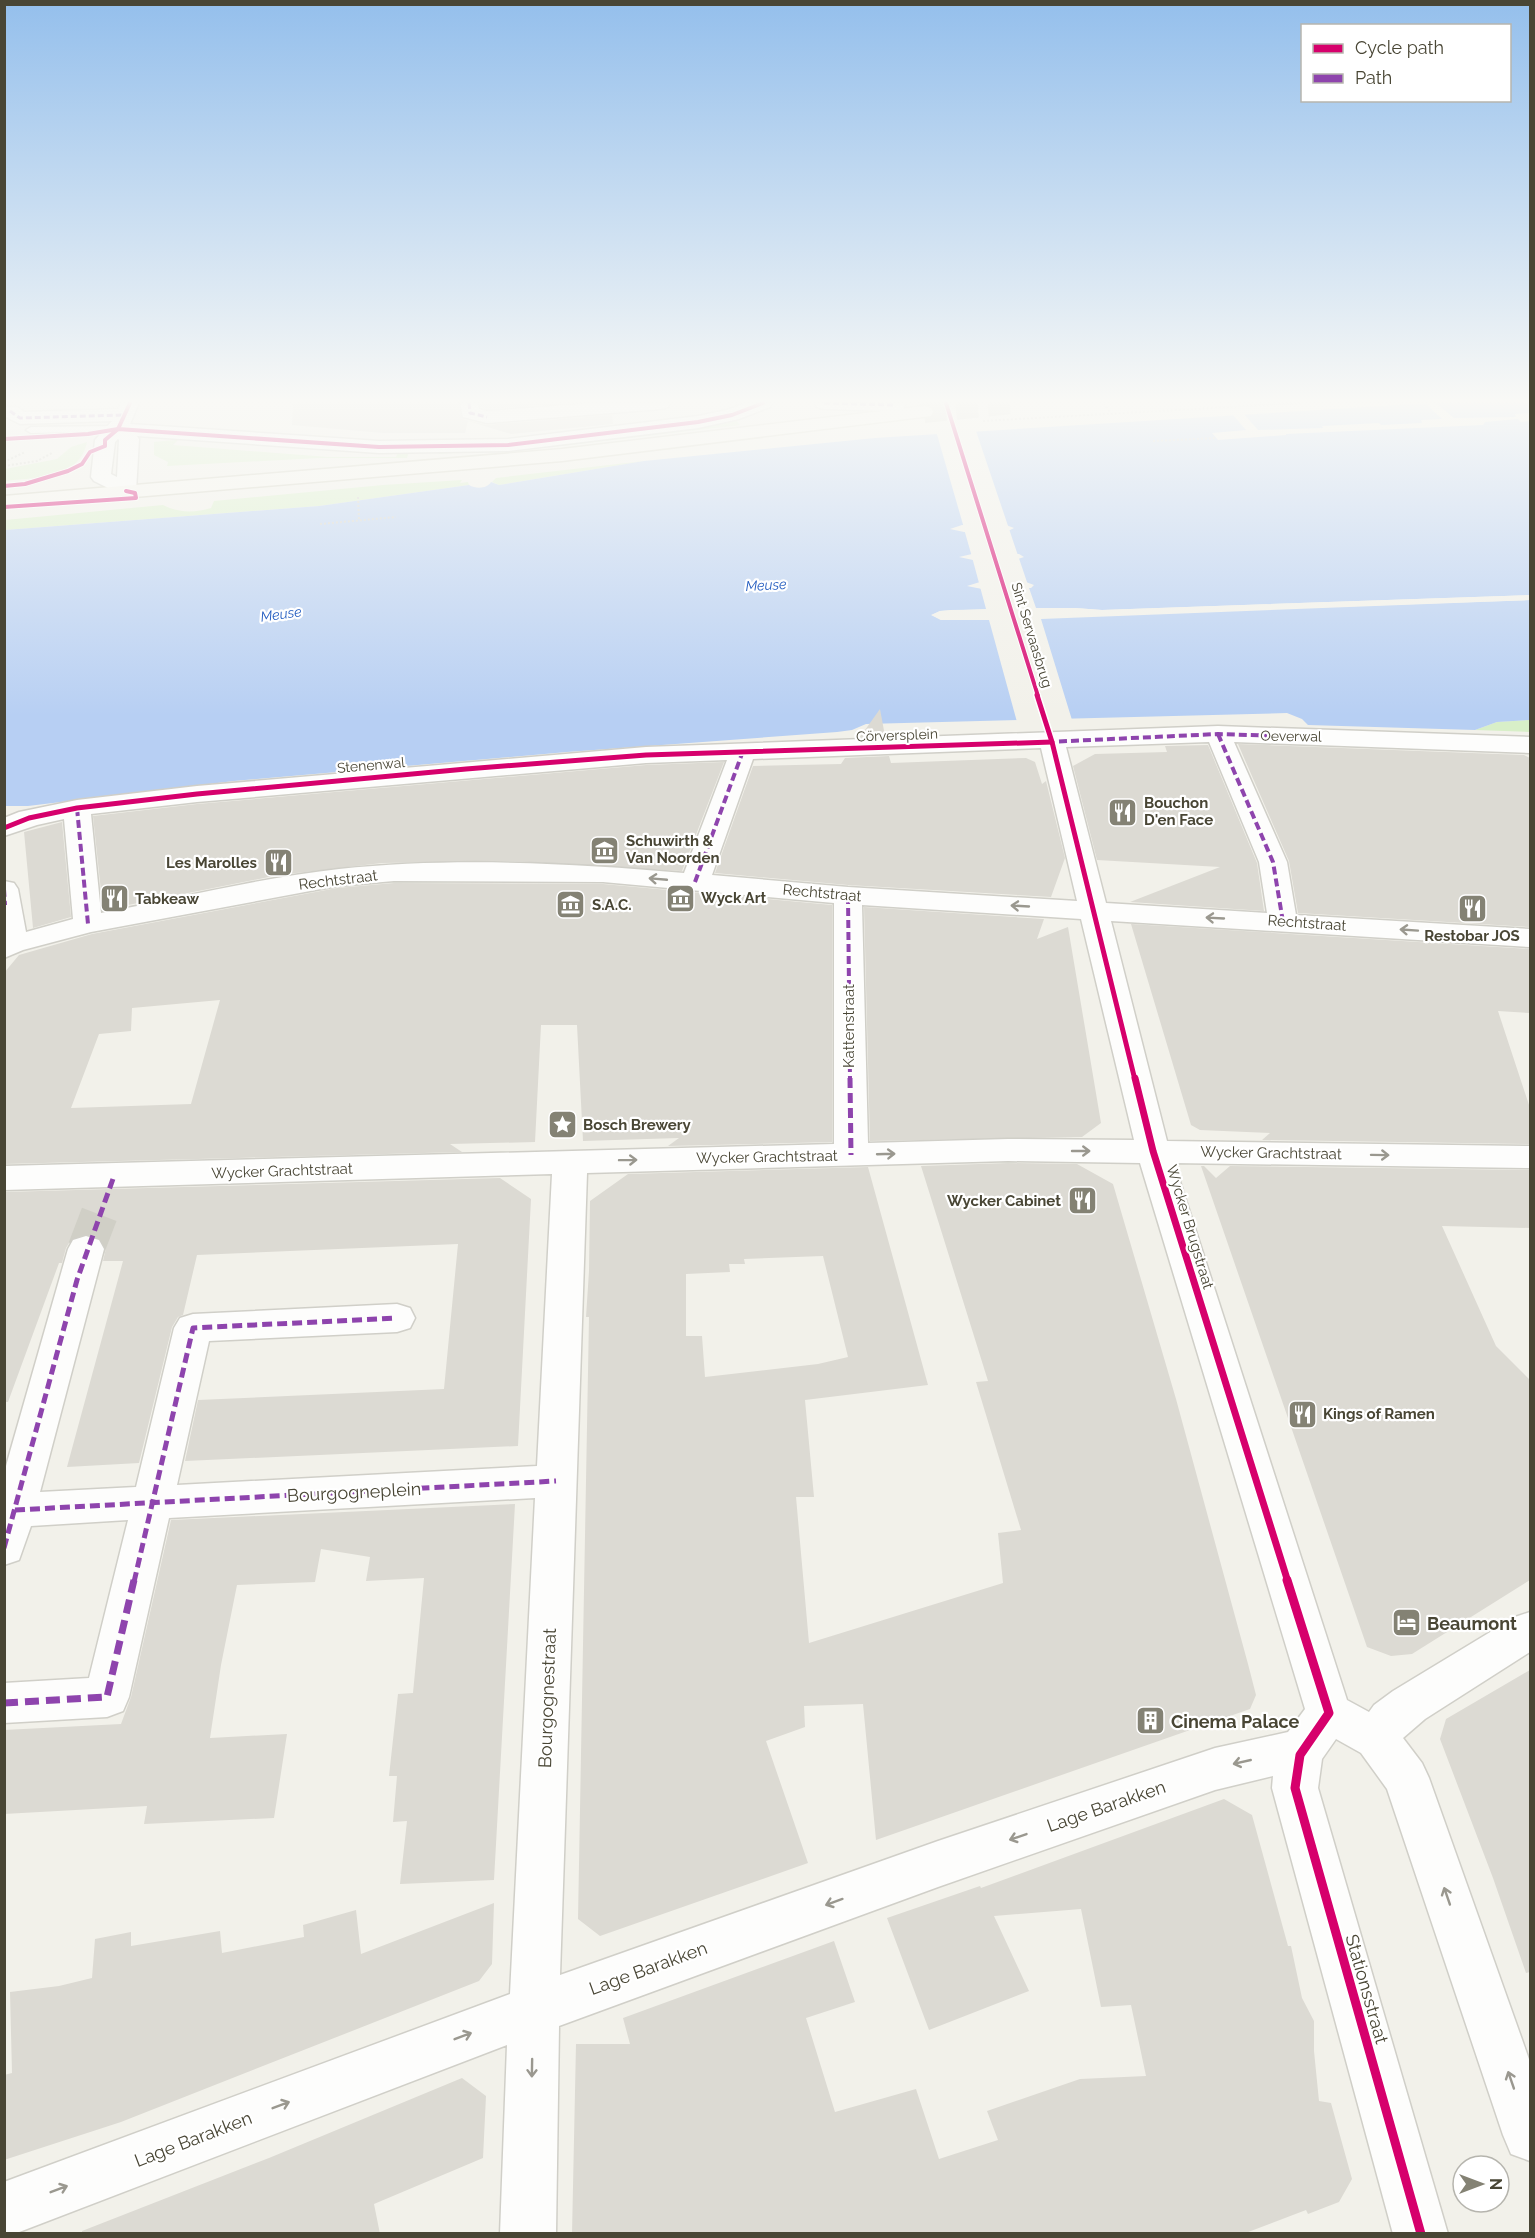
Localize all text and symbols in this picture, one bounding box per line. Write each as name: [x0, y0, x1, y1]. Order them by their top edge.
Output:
legend: [1301, 24, 1511, 102]
text: Cycle path: [1355, 37, 1444, 58]
text: Path: [1355, 67, 1392, 88]
water label: Meuse: [745, 576, 787, 594]
street label: Sint Servaasbrug: [1008, 580, 1056, 690]
water label: Meuse: [260, 603, 303, 625]
street label: Cörversplein: [856, 726, 938, 744]
street label: Oeverwal: [1260, 727, 1322, 745]
street label: Stenenwal: [336, 754, 406, 776]
place label: Bouchon D'en Face: [1144, 794, 1213, 829]
restaurant icon: Bouchon D'en Face: [1107, 796, 1139, 828]
place label: Schuwirth & Van Noorden: [626, 832, 720, 867]
museum icon: Schuwirth & Van Noorden: [589, 834, 621, 866]
restaurant icon: Les Marolles: [262, 847, 294, 879]
place label: Les Marolles: [166, 854, 257, 872]
street label: Rechtstraat: [298, 866, 378, 894]
one-way arrow: [649, 873, 669, 884]
street label: Rechtstraat: [782, 881, 862, 905]
museum icon: Wyck Art: [664, 882, 696, 914]
restaurant icon: Tabkeaw: [98, 883, 130, 915]
museum icon: S.A.C.: [555, 889, 587, 921]
place label: Wyck Art: [701, 889, 766, 907]
place label: Tabkeaw: [135, 890, 199, 908]
restaurant icon: Restobar JOS: [1456, 893, 1488, 925]
place label: S.A.C.: [592, 896, 632, 914]
one-way arrow: [1010, 901, 1030, 912]
street label: Rechtstraat: [1267, 911, 1347, 935]
one-way arrow: [1205, 912, 1225, 923]
one-way arrow: [1400, 924, 1420, 935]
place label: Restobar JOS: [1424, 927, 1520, 945]
street label: Kattenstraat: [840, 984, 858, 1068]
place icon: Bosch Brewery: [546, 1109, 578, 1141]
place label: Bosch Brewery: [583, 1116, 692, 1134]
street label: Wycker Grachtstraat: [1200, 1143, 1342, 1163]
one-way arrow: [1070, 1145, 1090, 1157]
street label: Wycker Grachtstraat: [696, 1147, 838, 1167]
one-way arrow: [875, 1148, 895, 1160]
one-way arrow: [1369, 1149, 1389, 1160]
one-way arrow: [618, 1155, 638, 1166]
street label: Wycker Grachtstraat: [211, 1160, 353, 1182]
street label: Wycker Brugstraat: [1163, 1163, 1217, 1291]
restaurant icon: Wycker Cabinet: [1066, 1185, 1098, 1217]
place label: Wycker Cabinet: [947, 1192, 1061, 1210]
restaurant icon: Kings of Ramen: [1286, 1398, 1318, 1430]
place label: Kings of Ramen: [1323, 1405, 1435, 1423]
street label: Bourgogneplein: [286, 1478, 422, 1506]
hotel icon: Beaumont: [1390, 1607, 1422, 1639]
place label: Beaumont: [1427, 1613, 1517, 1634]
street label: Bourgognestraat: [534, 1628, 560, 1768]
building icon: Cinema Palace: [1134, 1705, 1166, 1737]
place label: Cinema Palace: [1171, 1711, 1300, 1732]
one-way arrow: [1233, 1757, 1252, 1769]
street label: Lage Barakken: [1044, 1776, 1168, 1836]
one-way arrow: [1009, 1832, 1027, 1843]
one-way arrow: [1441, 1887, 1452, 1906]
one-way arrow: [825, 1897, 844, 1908]
street label: Stationsstraat: [1341, 1932, 1393, 2046]
street label: Lage Barakken: [586, 1937, 710, 1999]
one-way arrow: [453, 2030, 472, 2041]
one-way arrow: [526, 2058, 538, 2078]
one-way arrow: [1505, 2071, 1516, 2090]
one-way arrow: [271, 2099, 290, 2110]
street label: Lage Barakken: [131, 2107, 255, 2171]
north arrow: [1451, 2154, 1511, 2214]
text: N: [1486, 2178, 1505, 2190]
one-way arrow: [49, 2183, 68, 2194]

